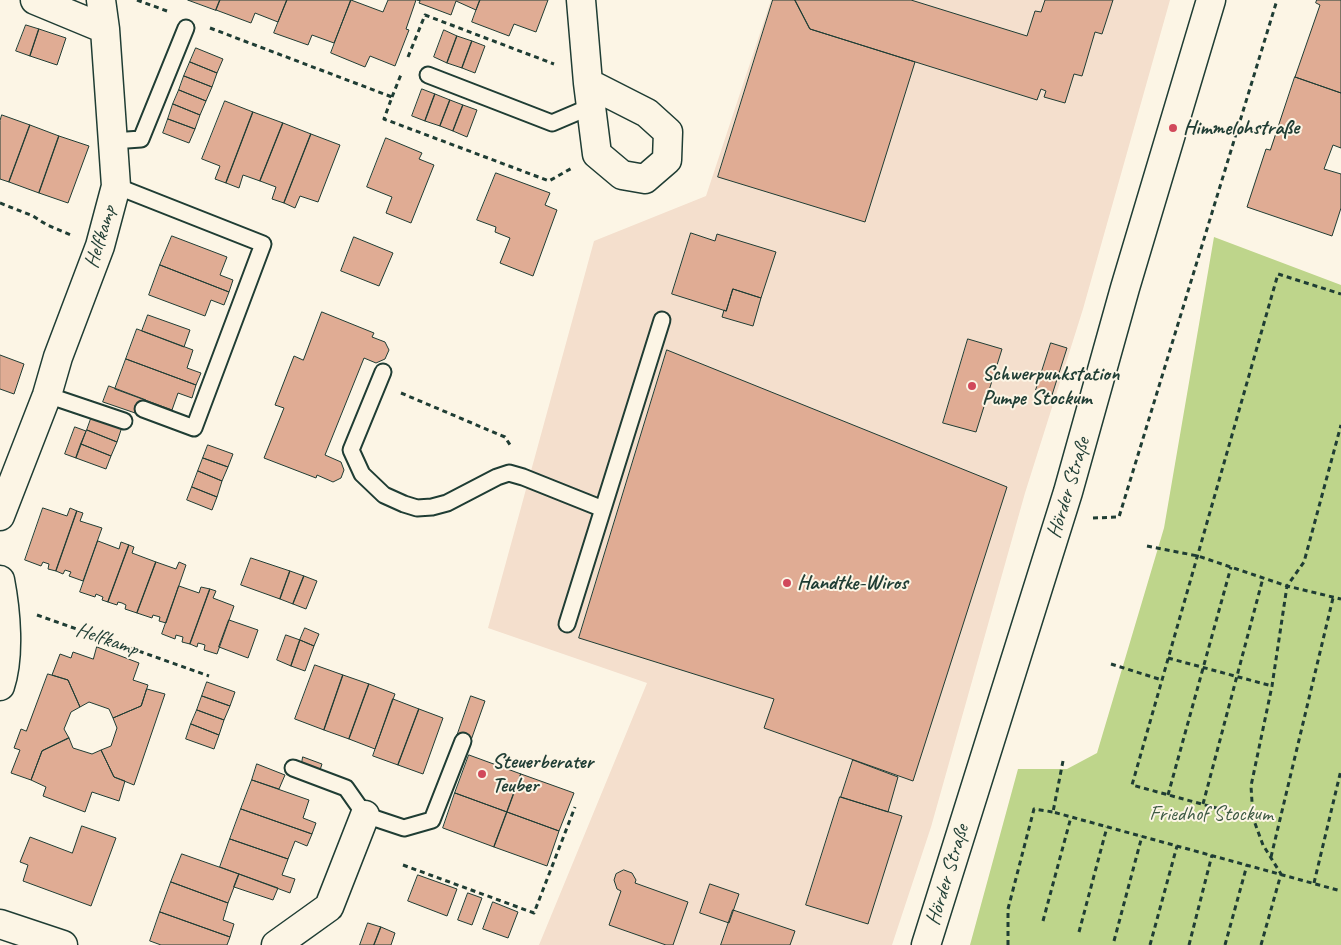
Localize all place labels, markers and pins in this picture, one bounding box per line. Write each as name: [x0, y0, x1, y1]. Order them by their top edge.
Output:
place label: Himmelohstraße: [1183, 115, 1299, 141]
marker: Himmelohstraße: [1167, 122, 1179, 134]
place label: Schwerpunkstation Pumpe Stockum: [982, 361, 1119, 411]
marker: Schwerpunkstation Pumpe Stockum: [966, 380, 978, 392]
place label: Handtke-Wiros: [797, 570, 908, 596]
marker: Handtke-Wiros: [781, 577, 793, 589]
place label: Steuerberater Teuber: [492, 749, 593, 799]
marker: Steuerberater Teuber: [476, 768, 488, 780]

